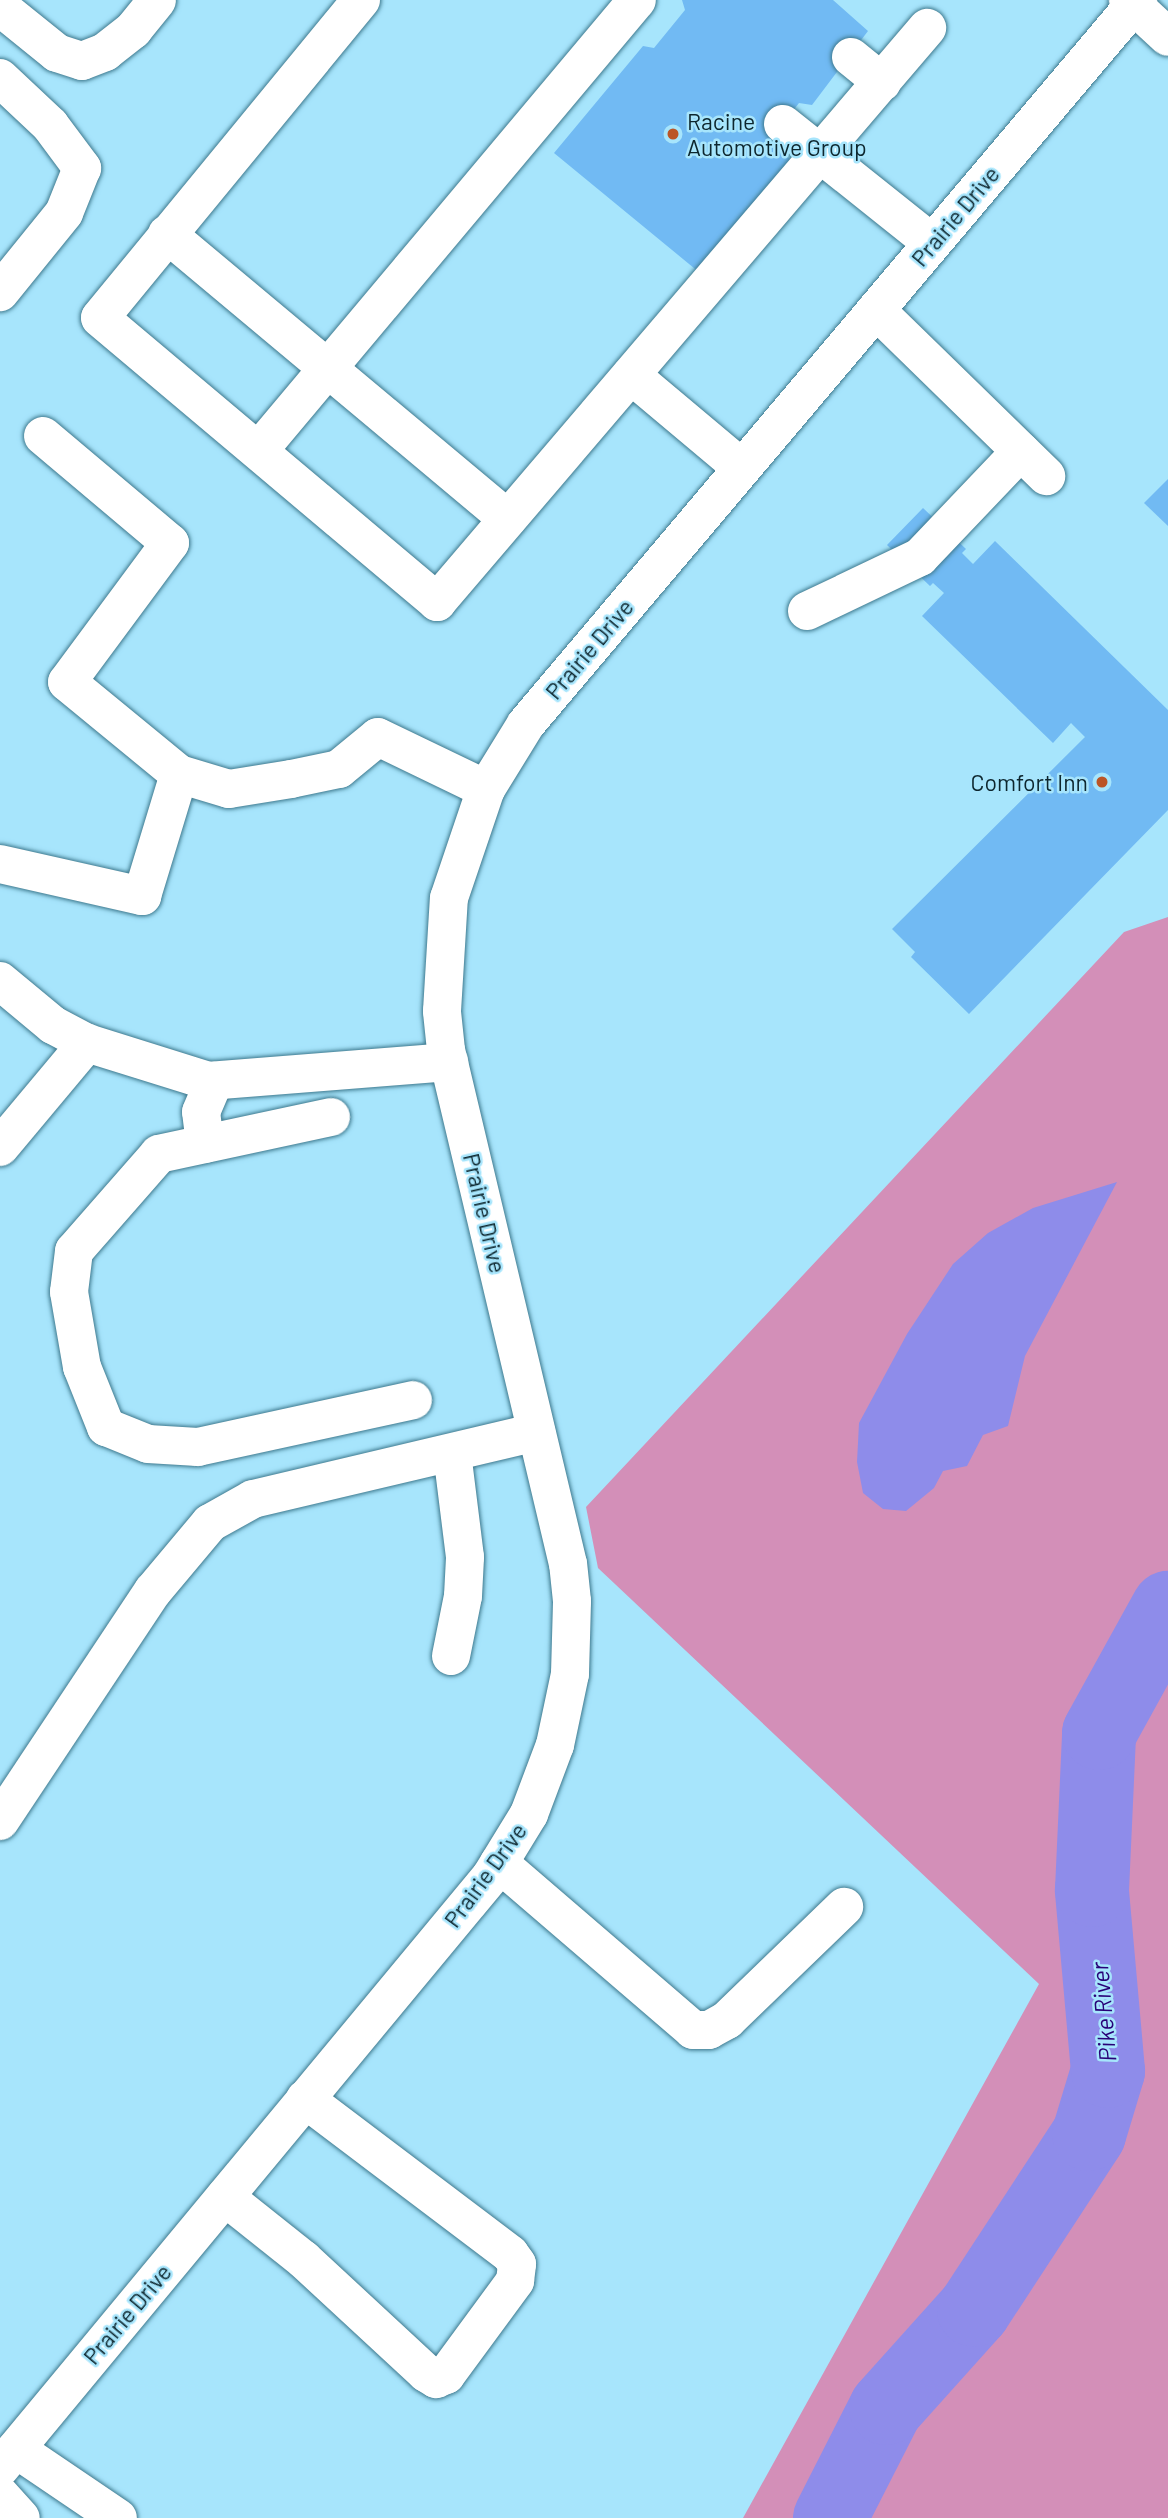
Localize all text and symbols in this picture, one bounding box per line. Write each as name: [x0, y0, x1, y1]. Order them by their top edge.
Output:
place label: Racine Automotive Group: [687, 107, 867, 161]
marker: Racine Automotive Group: [665, 126, 681, 142]
street label: Prairie Drive: [905, 160, 1005, 272]
street label: Prairie Drive: [539, 593, 639, 705]
place label: Comfort Inn: [970, 768, 1088, 796]
marker: Comfort Inn: [1094, 774, 1110, 790]
street label: Prairie Drive: [458, 1151, 512, 1275]
street label: Prairie Drive: [438, 1818, 532, 1932]
water label: Pike River: [1084, 1961, 1122, 2063]
street label: Prairie Drive: [77, 2258, 177, 2370]

